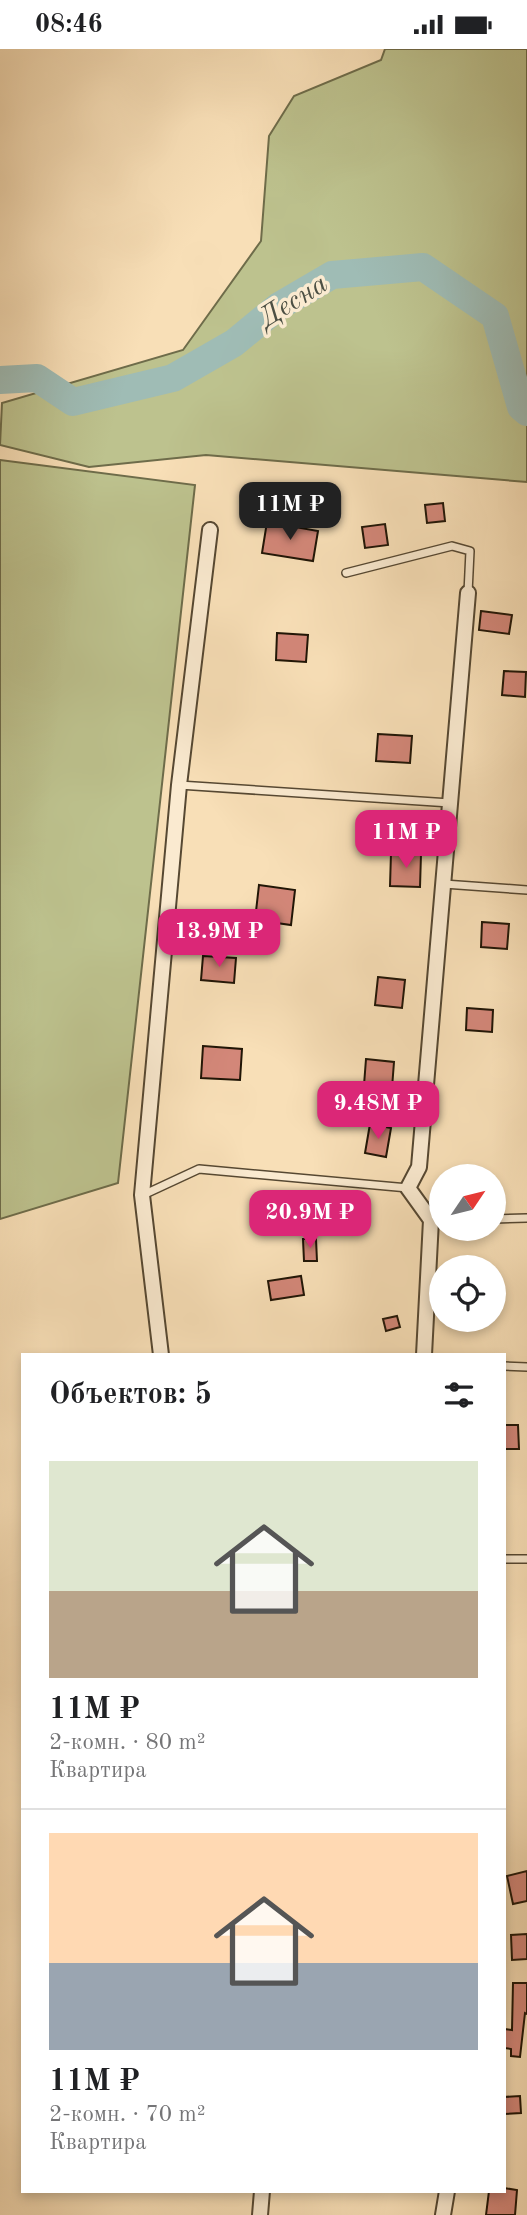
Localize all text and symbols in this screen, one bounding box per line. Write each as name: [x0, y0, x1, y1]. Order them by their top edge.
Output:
text: 08:46: [35, 12, 103, 38]
water label: Десна: [252, 270, 333, 335]
pin: 11M ₽: [241, 483, 339, 542]
text: 11M ₽: [255, 493, 325, 516]
pin: 11M ₽: [357, 811, 455, 870]
text: 11M ₽: [371, 821, 441, 844]
pin: 13.9M ₽: [154, 909, 284, 969]
text: 13.9M ₽: [174, 920, 264, 943]
pin: 9.48M ₽: [313, 1081, 443, 1141]
text: 9.48M ₽: [333, 1092, 423, 1115]
north arrow: [429, 1164, 506, 1241]
map controls: [429, 1164, 506, 1332]
pin: 20.9M ₽: [245, 1191, 375, 1250]
text: 20.9M ₽: [265, 1201, 355, 1224]
button: locate: [429, 1255, 506, 1332]
icon: filters: [440, 1376, 478, 1414]
text: Объектов: 5: [49, 1380, 212, 1410]
icon: home: [201, 1506, 327, 1632]
text: 11M ₽: [49, 1695, 140, 1725]
text: 2-комн. · 80 m²: [49, 1731, 206, 1754]
text: Квартира: [49, 1759, 147, 1782]
icon: home: [201, 1878, 327, 2004]
text: 11M ₽: [49, 2067, 140, 2097]
text: 2-комн. · 70 m²: [49, 2103, 206, 2126]
text: Квартира: [49, 2131, 147, 2154]

